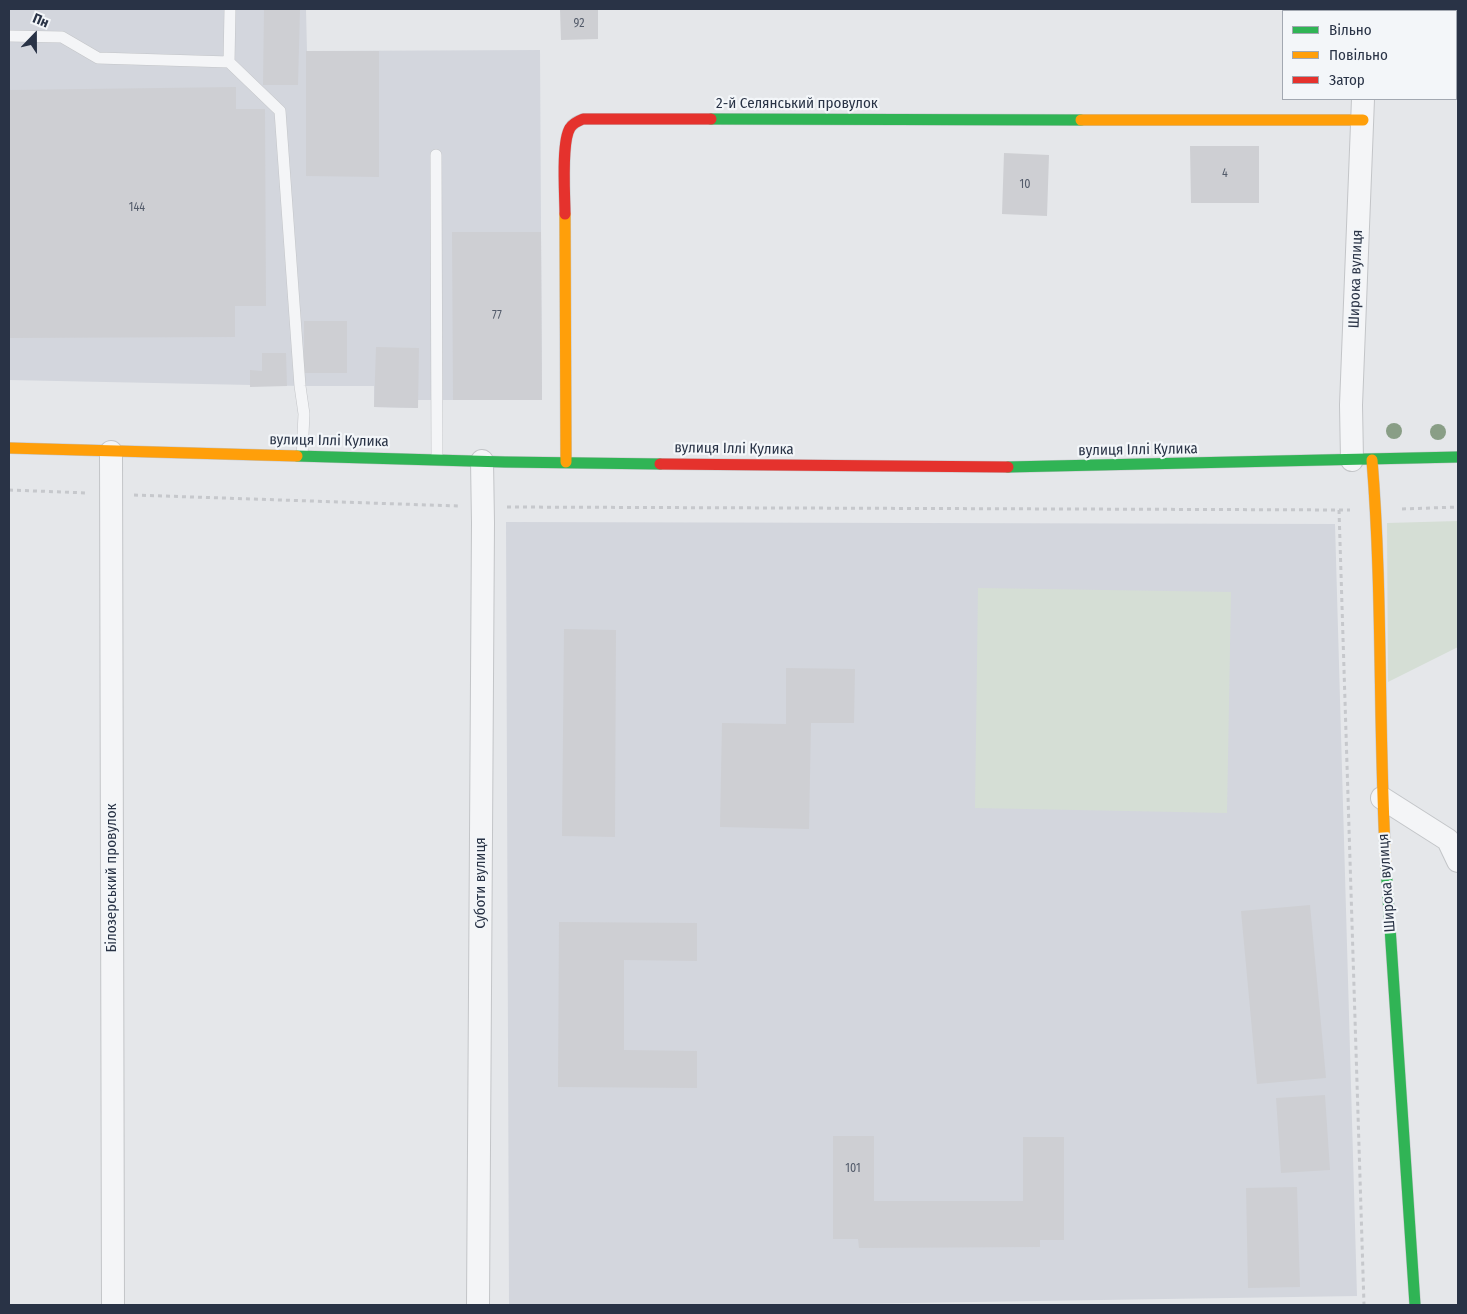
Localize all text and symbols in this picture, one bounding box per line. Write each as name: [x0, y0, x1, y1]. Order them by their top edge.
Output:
north arrow: [10, 10, 60, 60]
text: Пн: [30, 10, 51, 31]
legend: [1282, 10, 1457, 100]
house number: 92: [574, 17, 584, 31]
text: Вільно: [1329, 21, 1372, 39]
text: Повільно: [1329, 46, 1388, 64]
text: Затор: [1329, 71, 1365, 89]
street label: 2-й Селянський провулок: [716, 95, 878, 113]
house number: 4: [1222, 167, 1228, 181]
house number: 10: [1020, 178, 1030, 192]
house number: 144: [129, 201, 145, 215]
street label: Широка вулиця: [1345, 229, 1367, 329]
house number: 77: [492, 309, 502, 323]
street label: вулиця Іллі Кулика: [269, 431, 389, 451]
street label: вулиця Іллі Кулика: [674, 439, 794, 459]
street label: вулиця Іллі Кулика: [1078, 440, 1198, 460]
street label: Білозерський провулок: [103, 803, 121, 953]
street label: Широка вулиця: [1375, 833, 1399, 933]
street label: Суботи вулиця: [472, 837, 490, 929]
house number: 101: [845, 1162, 861, 1176]

